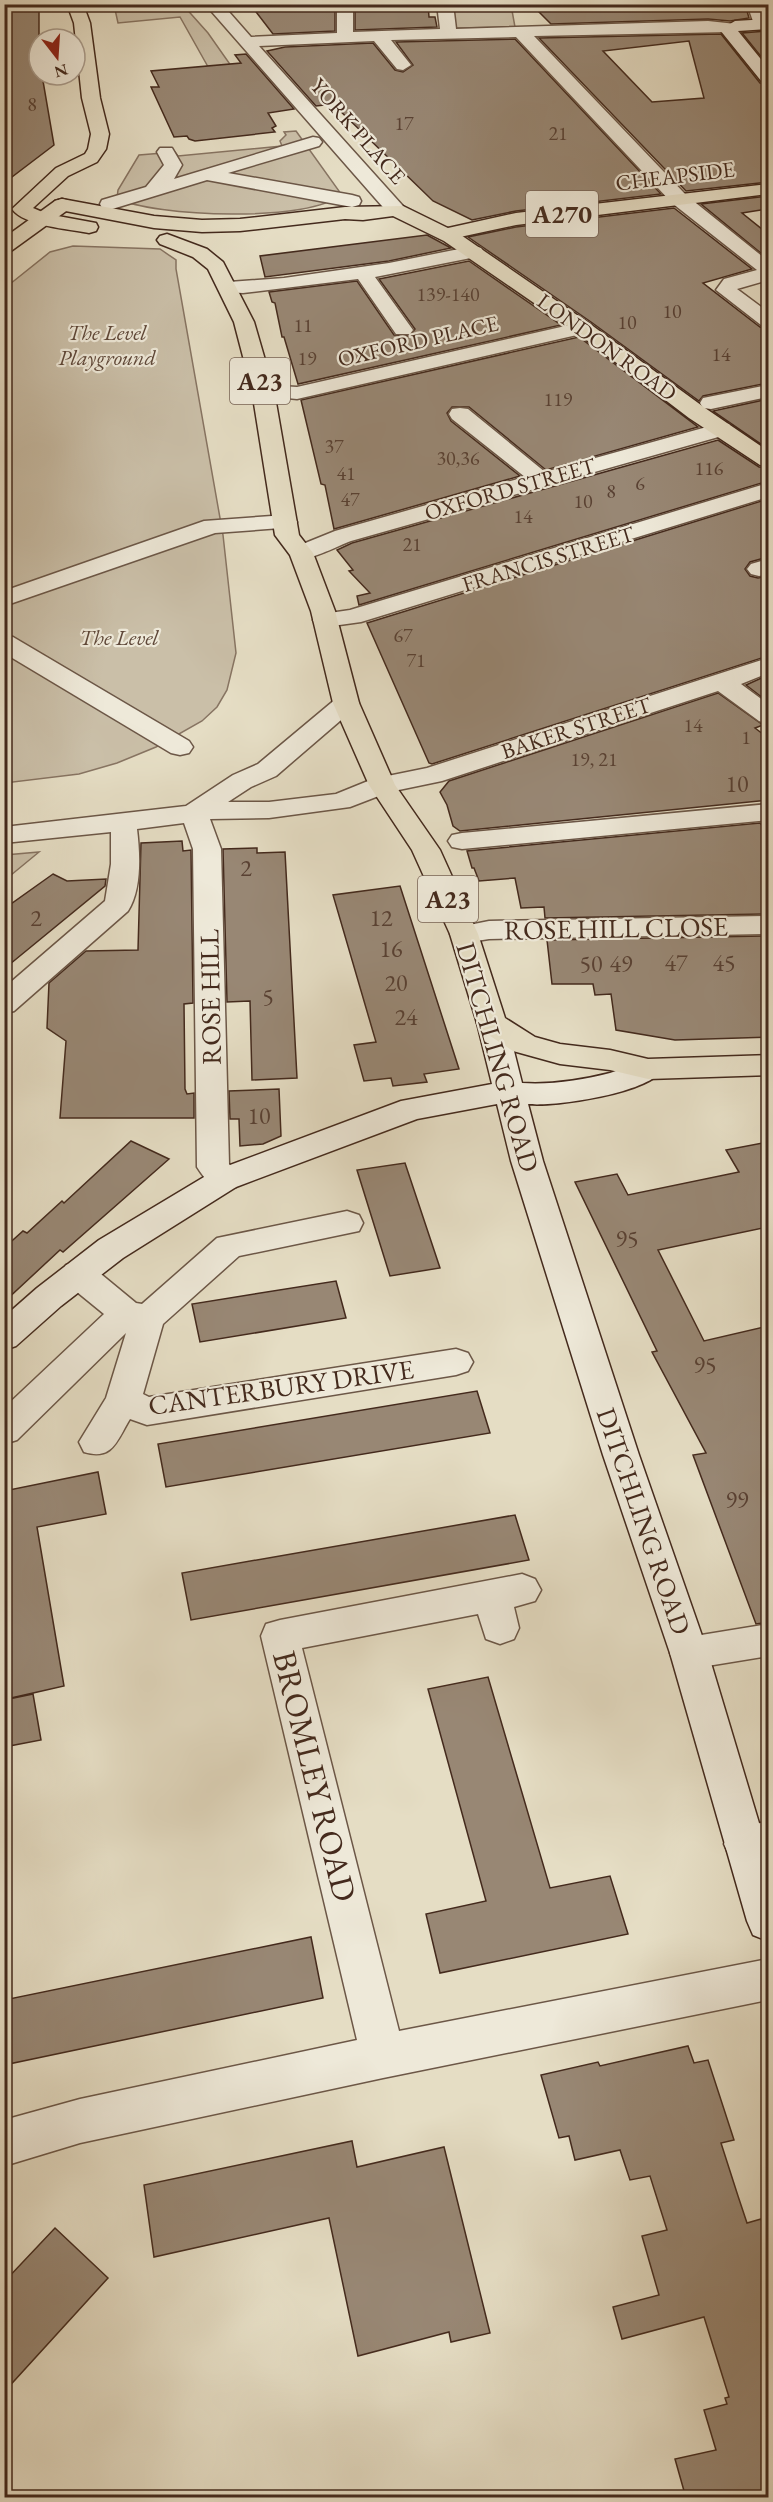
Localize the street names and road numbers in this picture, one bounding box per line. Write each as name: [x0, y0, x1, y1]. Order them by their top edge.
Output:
street label: YORK PLACE: [304, 72, 412, 190]
street label: CHEAPSIDE: [614, 154, 736, 198]
road number: A270: [526, 191, 598, 237]
street label: LONDON ROAD: [531, 287, 683, 407]
street label: OXFORD PLACE: [335, 308, 501, 374]
road number: A23: [230, 358, 290, 404]
street label: OXFORD STREET: [421, 451, 599, 527]
street label: FRANCIS STREET: [458, 519, 638, 599]
street label: BAKER STREET: [497, 690, 655, 766]
road number: A23: [418, 876, 478, 922]
street label: ROSE HILL CLOSE: [504, 909, 728, 947]
street label: ROSE HILL: [191, 929, 229, 1065]
street label: DITCHLING ROAD: [448, 938, 548, 1176]
street label: CANTERBURY DRIVE: [146, 1351, 416, 1423]
street label: DITCHLING ROAD: [589, 1403, 699, 1639]
street label: BROMLEY ROAD: [263, 1646, 367, 1906]

